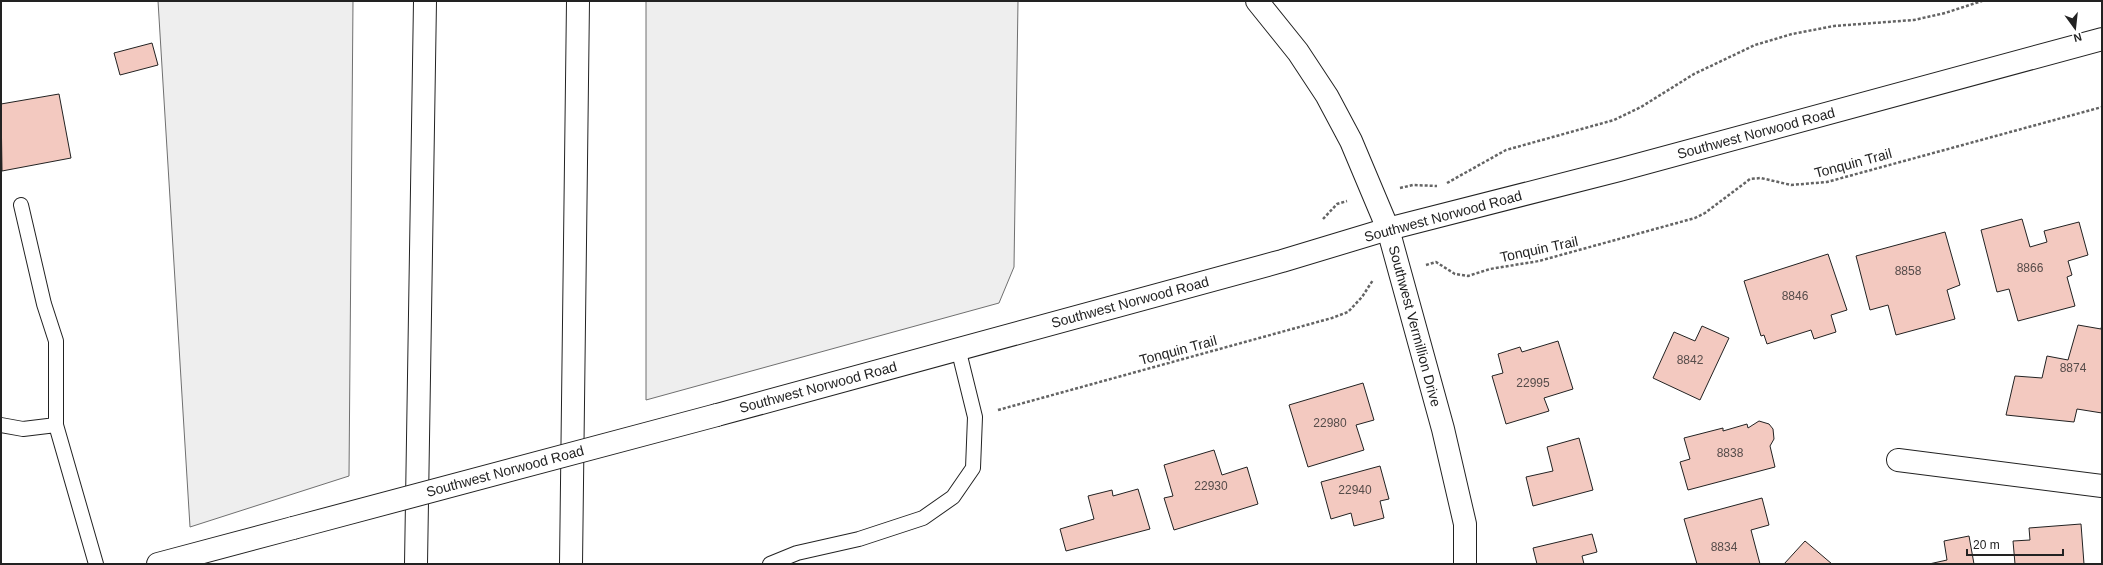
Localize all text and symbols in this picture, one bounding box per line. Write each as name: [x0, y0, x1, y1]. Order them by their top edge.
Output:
north arrow: [2055, 8, 2095, 48]
text: N: [2072, 31, 2083, 44]
street label: Southwest Norwood Road: [1675, 104, 1837, 162]
street label: Tonquin Trail: [1813, 145, 1893, 181]
street label: Southwest Norwood Road: [1362, 187, 1524, 245]
street label: Tonquin Trail: [1499, 233, 1579, 265]
street label: Southwest Vermillion Drive: [1386, 244, 1444, 409]
house number: 8866: [2017, 261, 2044, 275]
house number: 8858: [1895, 264, 1922, 278]
street label: Southwest Norwood Road: [1049, 273, 1211, 331]
house number: 8846: [1782, 289, 1809, 303]
street label: Tonquin Trail: [1138, 332, 1218, 368]
house number: 8842: [1677, 353, 1704, 367]
street label: Southwest Norwood Road: [737, 358, 899, 416]
house number: 8874: [2060, 361, 2087, 375]
house number: 22995: [1516, 376, 1550, 390]
house number: 22980: [1313, 416, 1347, 430]
street label: Southwest Norwood Road: [424, 442, 586, 500]
house number: 8838: [1717, 446, 1744, 460]
house number: 22930: [1194, 479, 1228, 493]
house number: 22940: [1338, 483, 1372, 497]
scale bar: [1967, 531, 2063, 557]
text: 20 m: [1973, 538, 2000, 552]
house number: 8834: [1711, 540, 1738, 554]

